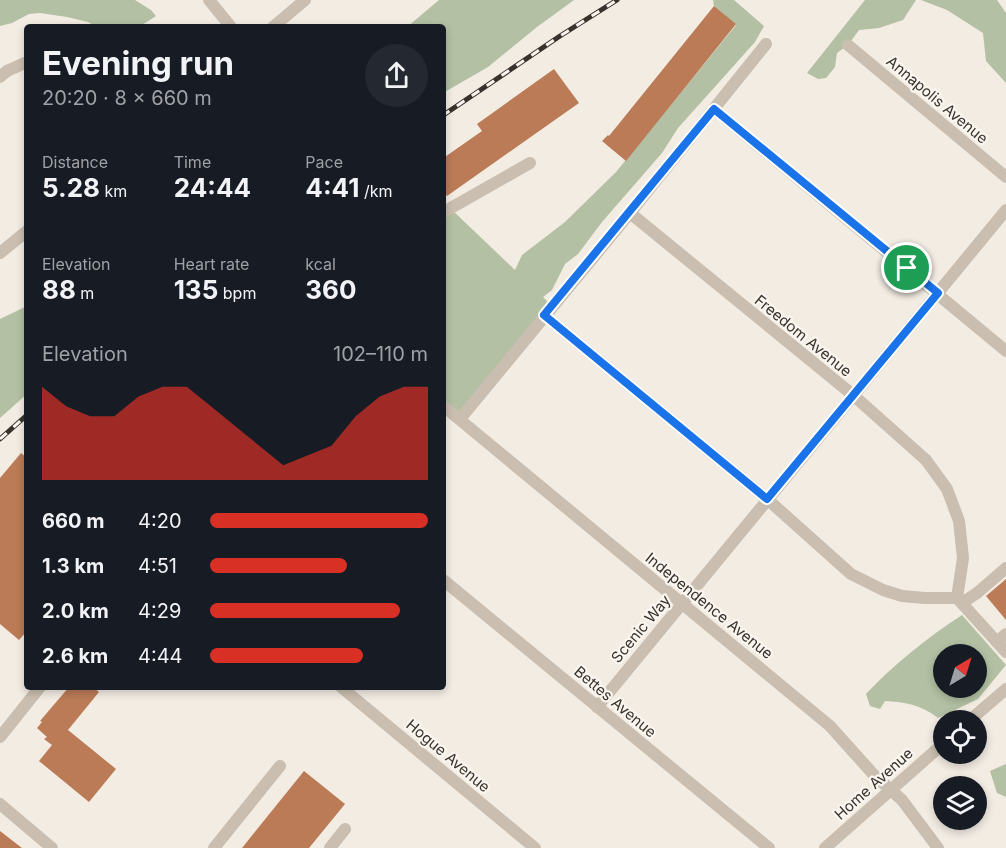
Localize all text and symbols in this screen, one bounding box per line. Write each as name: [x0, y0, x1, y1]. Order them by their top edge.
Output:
text: Evening run: [42, 43, 234, 83]
button: share: [365, 44, 428, 107]
street label: Annapolis Avenue: [883, 52, 992, 148]
text: 20:20 · 8 × 660 m: [42, 86, 212, 110]
text: Distance: [42, 152, 108, 172]
text: Time: [174, 152, 211, 172]
text: Pace: [305, 152, 343, 172]
text: 5.28: [42, 172, 100, 203]
text: 24:44: [174, 172, 251, 203]
text: 4:41: [305, 172, 359, 203]
text: km: [100, 181, 127, 201]
text: /km: [359, 181, 392, 201]
pin: [881, 242, 932, 293]
icon: arrive: [890, 251, 923, 284]
text: Elevation: [42, 254, 111, 274]
text: Heart rate: [174, 254, 249, 274]
text: kcal: [305, 254, 336, 274]
text: 88: [42, 274, 76, 305]
text: 135: [174, 274, 218, 305]
text: 360: [305, 274, 357, 305]
text: m: [76, 283, 94, 303]
text: bpm: [218, 283, 256, 303]
street label: Freedom Avenue: [751, 291, 856, 381]
text: Elevation: [42, 342, 128, 366]
text: 102–110 m: [333, 342, 428, 366]
text: 660 m: [42, 509, 104, 533]
text: 4:20: [138, 509, 182, 533]
street label: Independence Avenue: [642, 548, 777, 663]
text: 1.3 km: [42, 554, 104, 578]
text: 4:51: [138, 554, 177, 578]
street label: Scenic Way: [607, 590, 675, 667]
text: 2.0 km: [42, 599, 109, 623]
text: 4:29: [138, 599, 181, 623]
text: 2.6 km: [42, 644, 108, 668]
text: 4:44: [138, 644, 183, 668]
north arrow: [933, 644, 987, 698]
map controls: [933, 644, 987, 830]
street label: Bettes Avenue: [570, 662, 660, 741]
button: locate: [933, 710, 987, 764]
street label: Hogue Avenue: [402, 715, 494, 796]
street label: Home Avenue: [831, 743, 917, 824]
button: layers: [933, 776, 987, 830]

